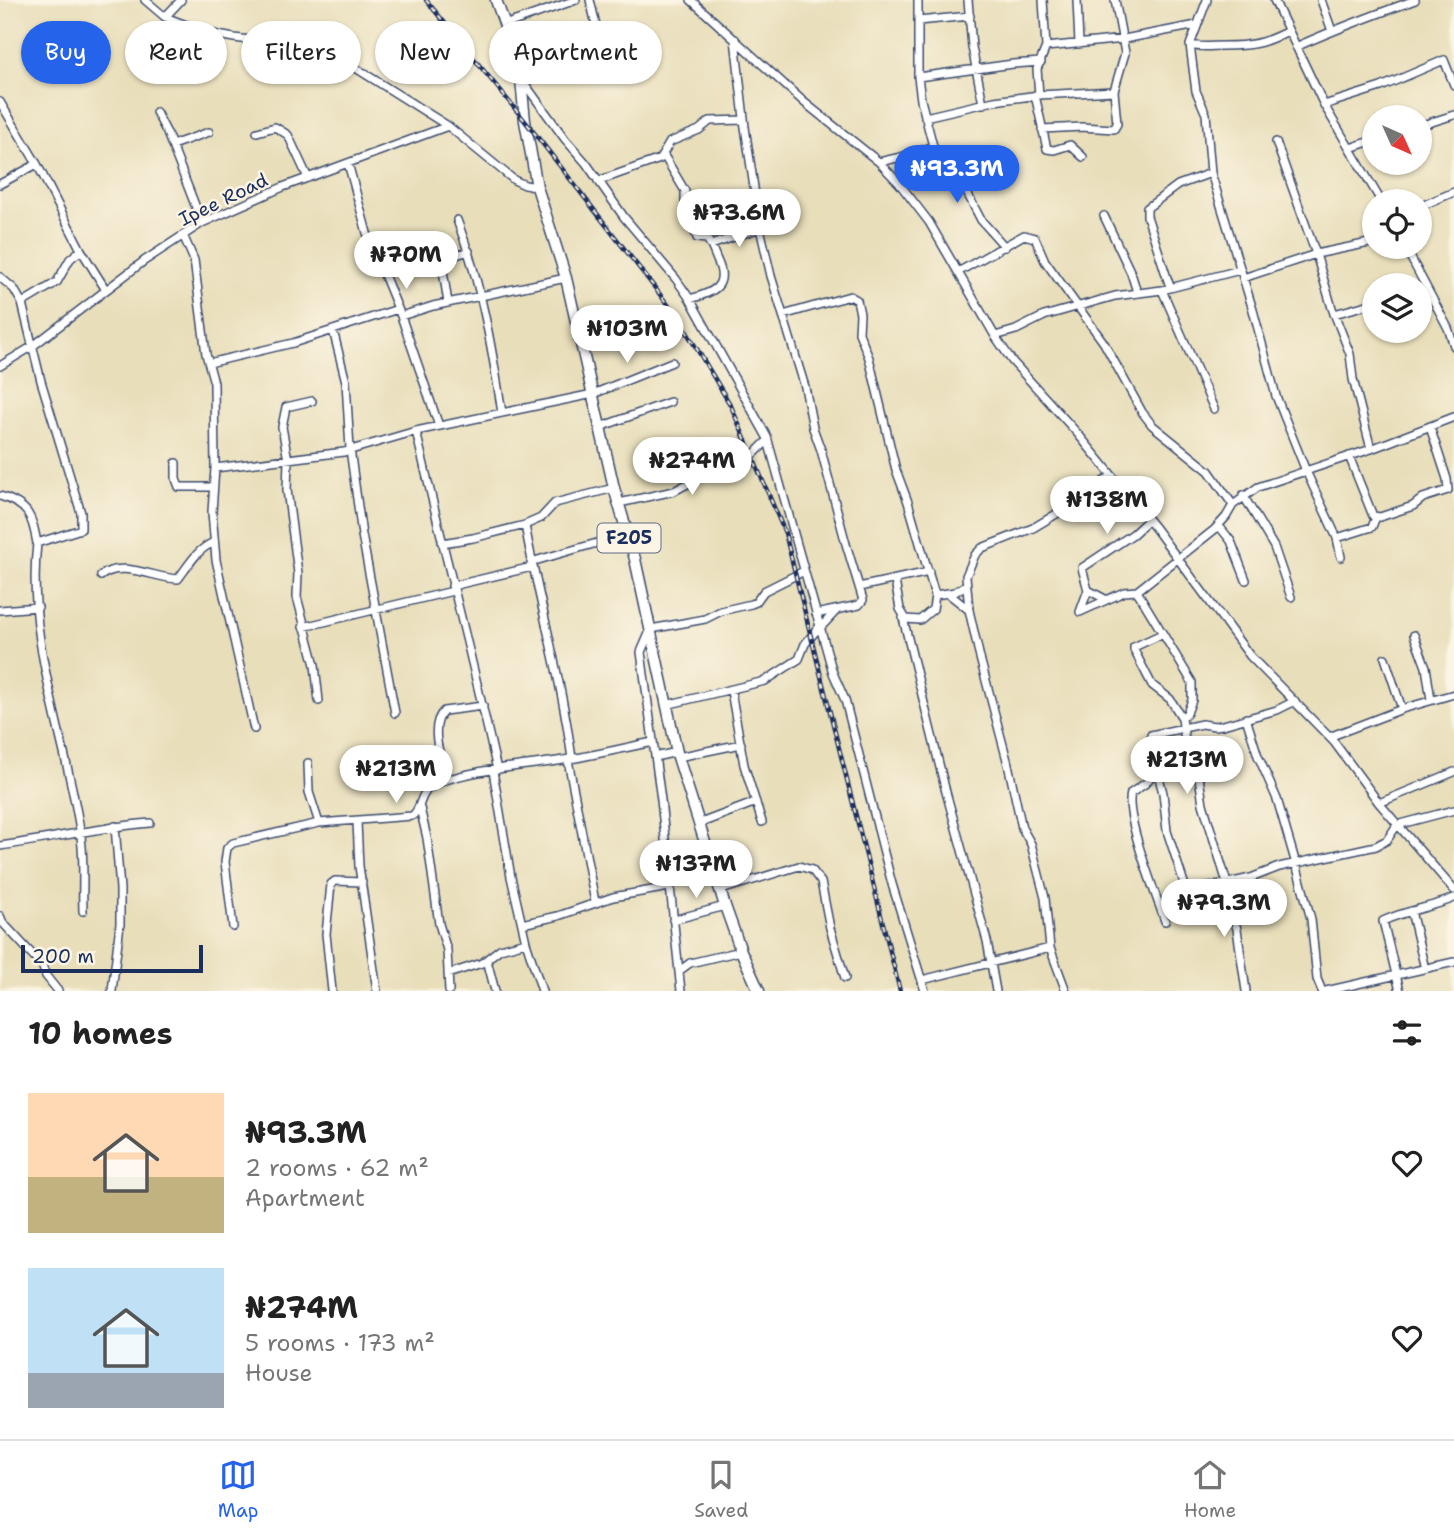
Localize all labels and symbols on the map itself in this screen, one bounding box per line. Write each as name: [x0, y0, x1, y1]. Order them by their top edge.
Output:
north arrow: [1362, 105, 1432, 175]
pin: ₦93.3M: [900, 146, 1014, 205]
street label: Ipee Road: [175, 167, 272, 232]
pin: ₦73.6M: [682, 190, 796, 249]
pin: ₦70M: [365, 232, 447, 291]
pin: ₦103M: [578, 306, 676, 365]
pin: ₦274M: [643, 438, 741, 497]
pin: ₦138M: [1058, 476, 1156, 536]
road number: F205: [598, 524, 660, 552]
pin: ₦213M: [1138, 736, 1236, 796]
pin: ₦213M: [347, 746, 445, 805]
pin: ₦137M: [647, 841, 745, 900]
pin: ₦79.3M: [1167, 880, 1281, 939]
scale bar: [21, 942, 203, 974]

